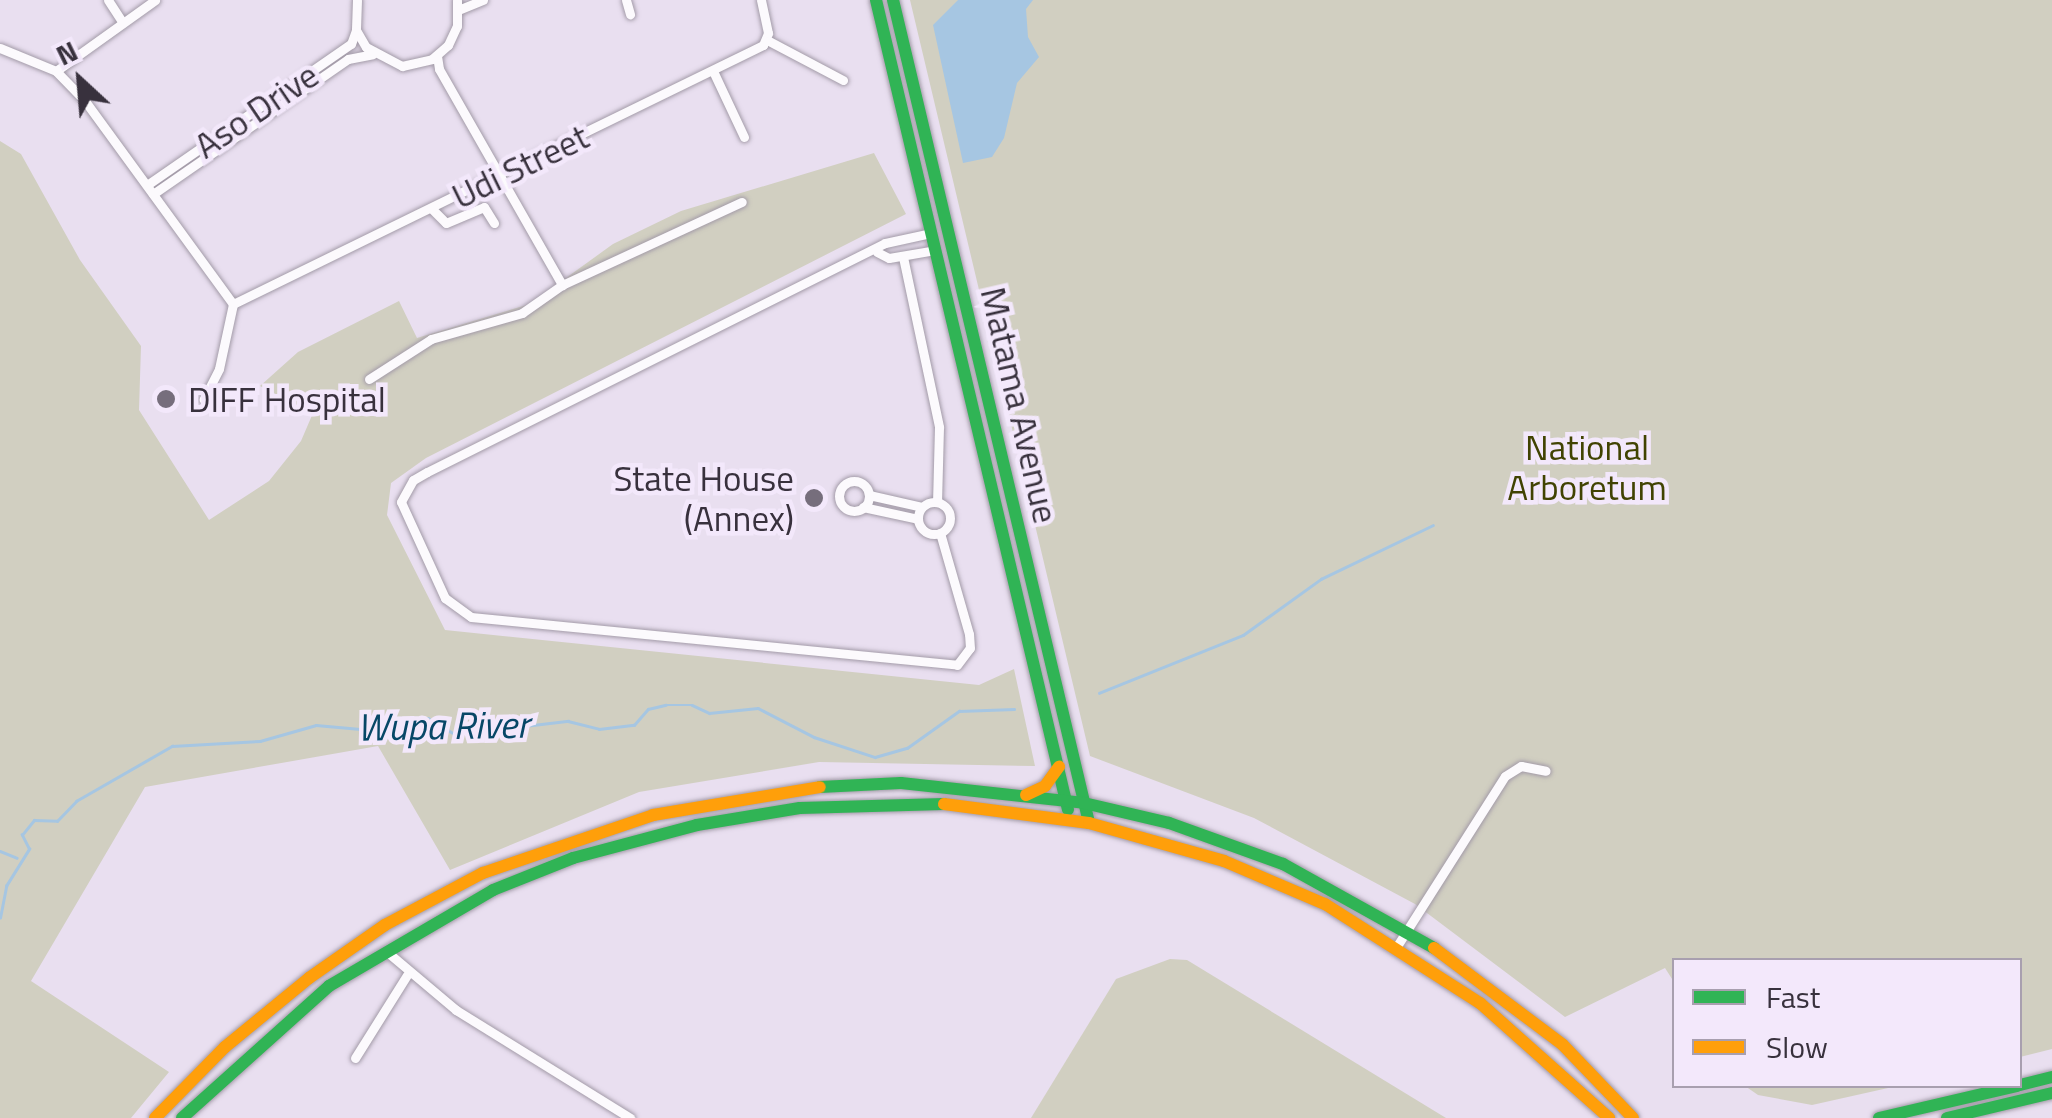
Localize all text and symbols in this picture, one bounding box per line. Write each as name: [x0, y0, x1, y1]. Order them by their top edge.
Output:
text: N: [48, 29, 85, 76]
north arrow: [30, 30, 130, 130]
street label: Aso Drive: [186, 53, 326, 167]
street label: Udi Street: [445, 115, 595, 217]
street label: Matama Avenue: [972, 283, 1068, 527]
place label: DIFF Hospital: [188, 378, 386, 420]
marker: DIFF Hospital: [153, 386, 179, 412]
park label: National Arboretum: [1507, 426, 1667, 508]
place label: State House (Annex): [613, 457, 794, 539]
marker: State House (Annex): [803, 487, 825, 509]
water label: Wupa River: [357, 702, 529, 750]
legend: [1672, 958, 2022, 1088]
text: Fast: [1766, 974, 1820, 1020]
text: Slow: [1766, 1024, 1828, 1070]

